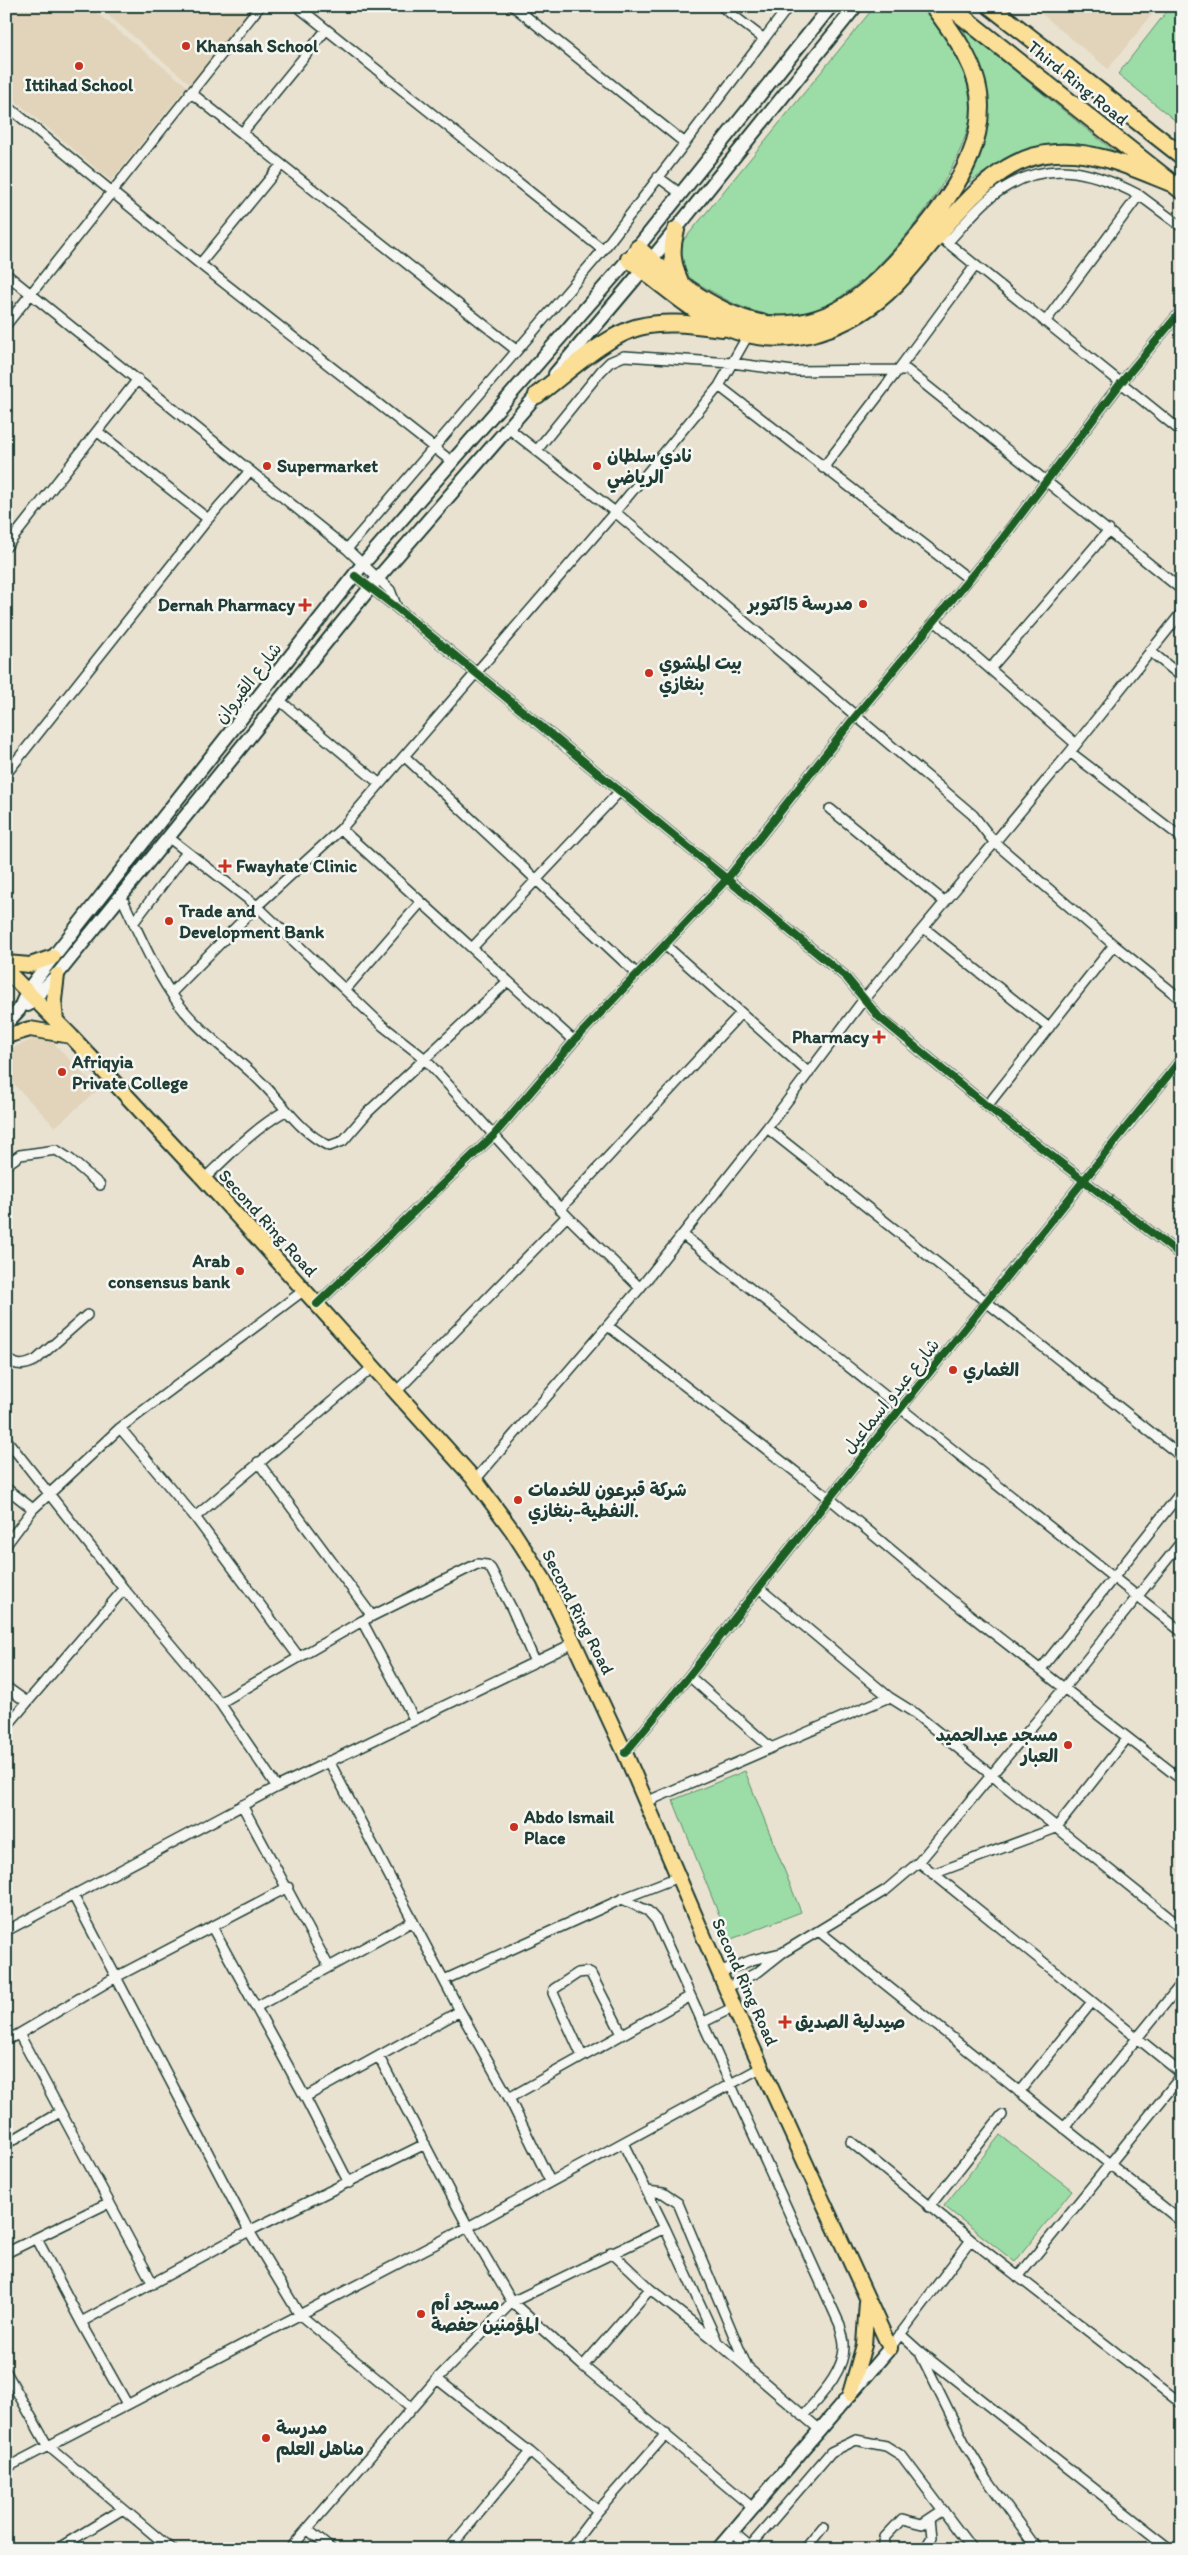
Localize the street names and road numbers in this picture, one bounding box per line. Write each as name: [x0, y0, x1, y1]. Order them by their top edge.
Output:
street label: Third Ring Road: [1023, 36, 1133, 131]
street label: شارع القيروان: [210, 638, 287, 729]
street label: Second Ring Road: [214, 1165, 322, 1282]
street label: شارع عبدو اسماعيل: [838, 1334, 945, 1459]
street label: Second Ring Road: [537, 1546, 619, 1678]
street label: Second Ring Road: [707, 1915, 783, 2049]

